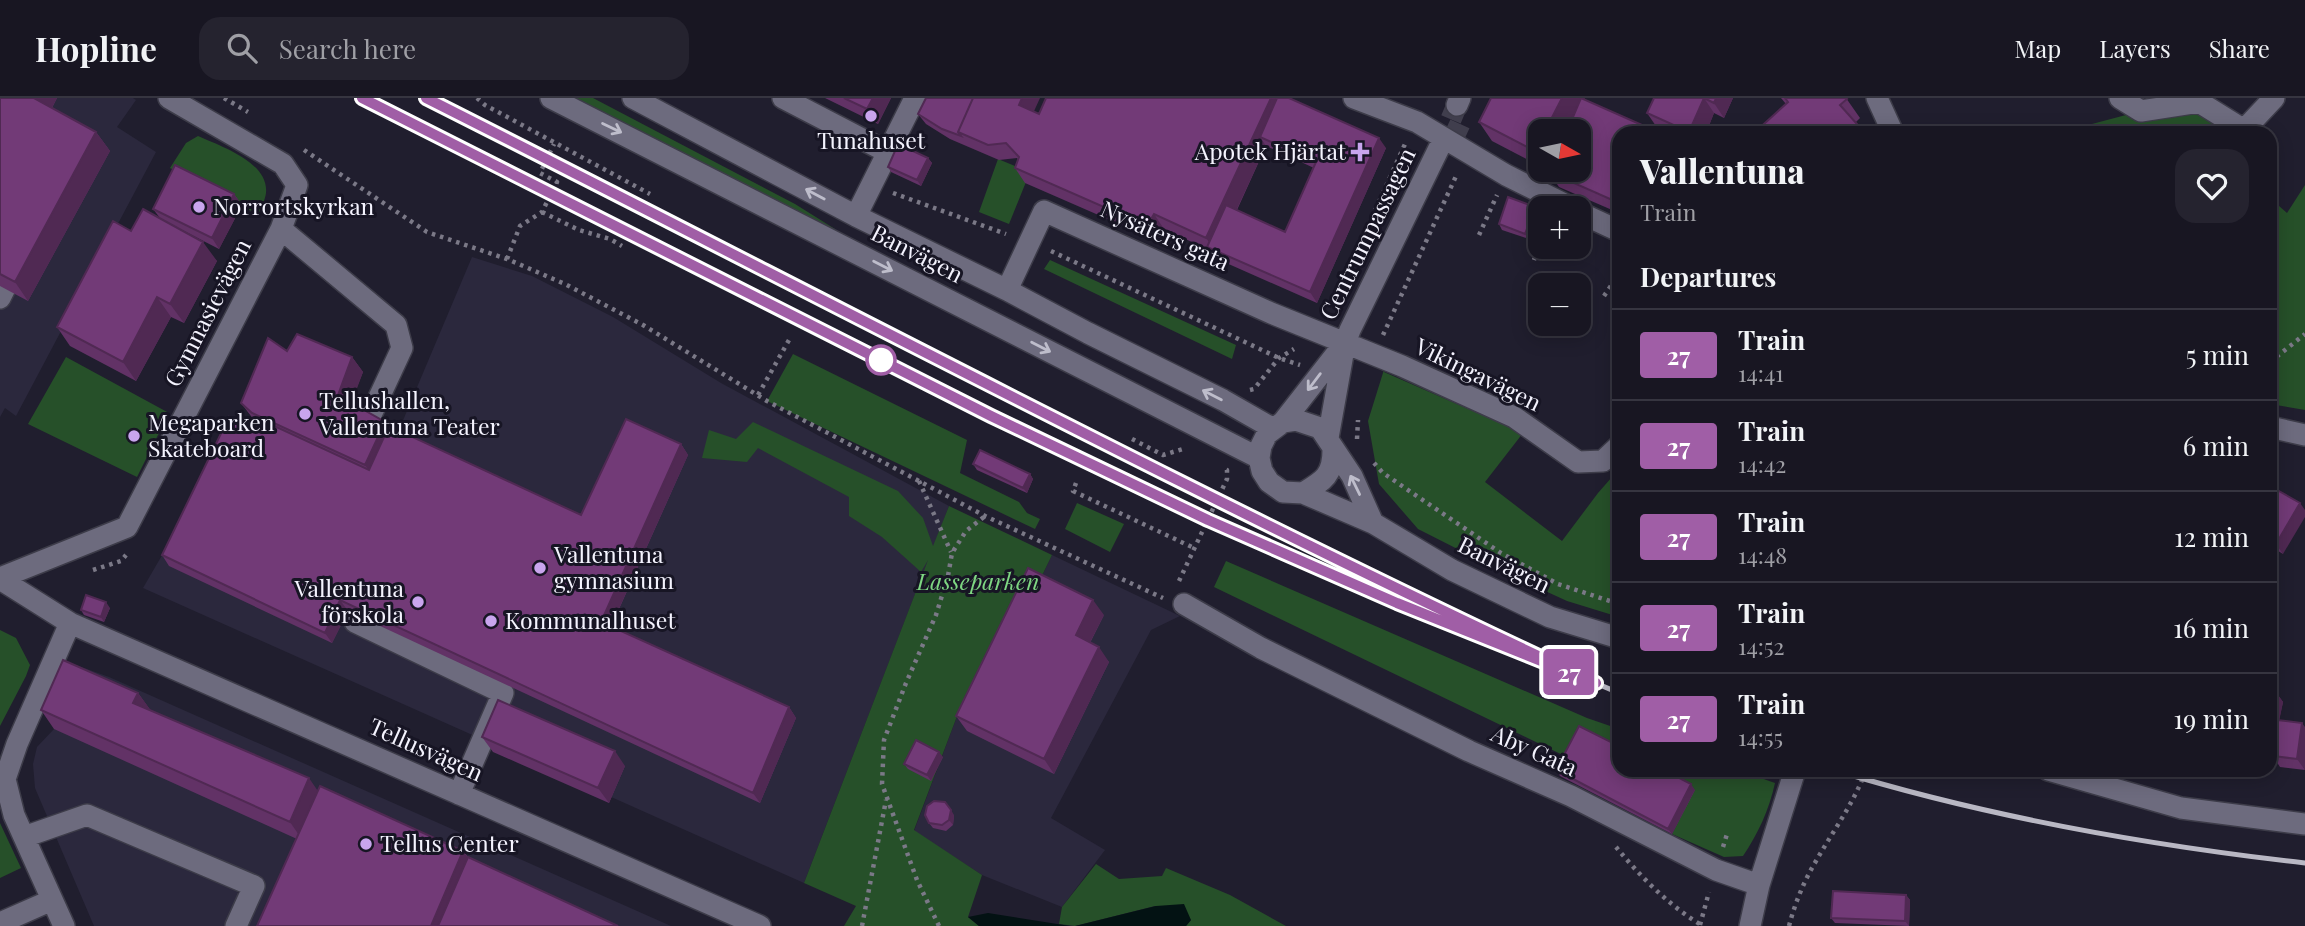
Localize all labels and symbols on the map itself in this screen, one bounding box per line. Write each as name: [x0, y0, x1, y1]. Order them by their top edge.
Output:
marker: Tunahuset: [863, 108, 879, 124]
north arrow: [1528, 119, 1591, 182]
one-way arrow: [602, 122, 622, 136]
place label: Tunahuset: [817, 124, 926, 155]
place label: Apotek Hjärtat: [1194, 135, 1347, 166]
street label: Centrumpassagen: [1312, 142, 1422, 324]
marker: Apotek Hjärtat: [1352, 144, 1368, 160]
one-way arrow: [805, 187, 826, 200]
place label: Norrortskyrkan: [213, 190, 375, 221]
street label: Nysäters gata: [1096, 192, 1235, 277]
marker: Norrortskyrkan: [191, 199, 207, 215]
street label: Banvägen: [866, 216, 969, 289]
street label: Gymnasievägen: [156, 233, 257, 391]
one-way arrow: [872, 260, 893, 274]
street label: Vikingavägen: [1410, 329, 1547, 418]
one-way arrow: [1030, 341, 1051, 355]
unlabelled marker: [866, 345, 896, 375]
one-way arrow: [1306, 372, 1321, 391]
place label: Tellushallen, Vallentuna Teater: [318, 384, 500, 441]
one-way arrow: [1202, 388, 1223, 402]
place label: Megaparken Skateboard: [148, 406, 275, 463]
marker: Tellushallen, Vallentuna Teater: [297, 406, 313, 422]
marker: Megaparken Skateboard: [126, 428, 142, 444]
one-way arrow: [1348, 475, 1362, 496]
street label: Banvägen: [1453, 528, 1556, 599]
place label: Vallentuna gymnasium: [553, 538, 674, 595]
marker: Vallentuna gymnasium: [532, 560, 548, 576]
park label: Lasseparken: [916, 565, 1039, 596]
place label: Vallentuna förskola: [293, 572, 405, 629]
marker: Vallentuna förskola: [410, 594, 426, 610]
place label: Kommunalhuset: [505, 604, 676, 635]
marker: Kommunalhuset: [483, 613, 499, 629]
line badge: 27: [1538, 649, 1600, 695]
street label: Tellusvägen: [365, 710, 489, 788]
street label: Aby Gata: [1486, 717, 1583, 783]
place label: Tellus Center: [380, 827, 519, 858]
marker: Tellus Center: [358, 836, 374, 852]

